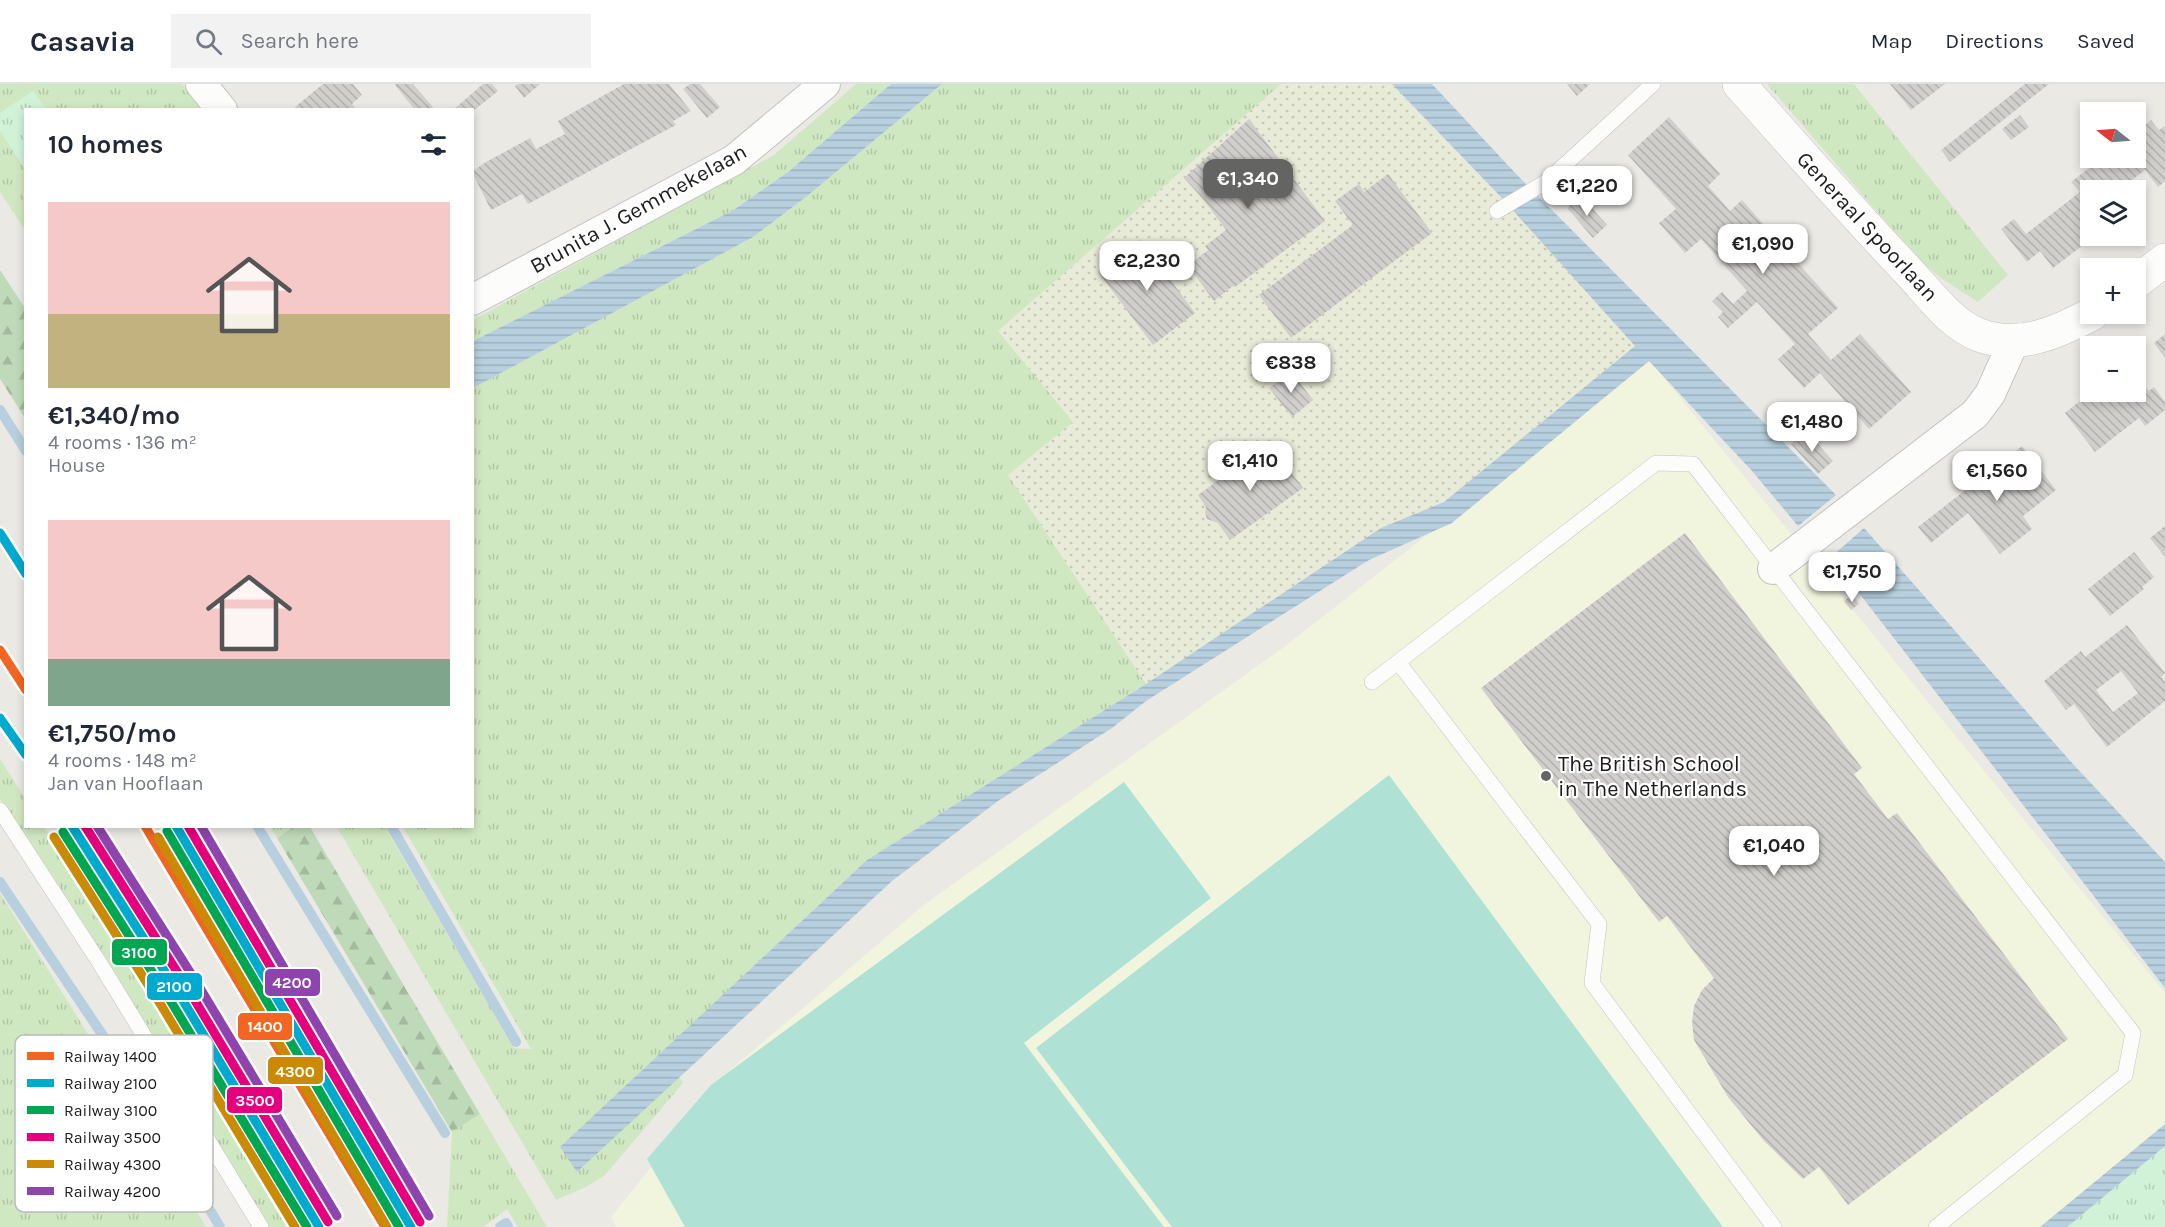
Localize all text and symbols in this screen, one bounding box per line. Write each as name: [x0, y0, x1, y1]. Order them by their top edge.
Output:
search box: [171, 14, 591, 68]
text: Casavia: [30, 25, 135, 58]
icon: search: [192, 25, 225, 58]
text: Search here: [240, 28, 359, 54]
text: Map: [1871, 29, 1912, 53]
text: Directions: [1945, 29, 2044, 53]
text: Saved: [2077, 29, 2135, 53]
north arrow: [2080, 102, 2146, 168]
map controls: [2080, 102, 2146, 402]
icon: filters: [417, 128, 450, 161]
text: 10 homes: [48, 129, 163, 160]
street label: Brunita J. Gemmekelaan: [526, 138, 751, 279]
street label: Generaal Spoorlaan: [1791, 146, 1943, 307]
pin: €1,340: [1199, 159, 1297, 210]
pin: €1,220: [1538, 166, 1636, 217]
text: €1,340: [1217, 167, 1279, 190]
text: €1,220: [1556, 174, 1618, 197]
button: layers: [2080, 180, 2146, 246]
pin: €1,090: [1714, 224, 1812, 275]
text: €1,090: [1732, 232, 1794, 255]
icon: home: [195, 241, 303, 349]
pin: €2,230: [1098, 241, 1196, 292]
text: €2,230: [1113, 249, 1181, 272]
button: +: [2080, 258, 2146, 324]
button: −: [2080, 336, 2146, 402]
pin: €838: [1255, 343, 1327, 394]
text: €838: [1266, 351, 1316, 374]
text: €1,340/mo: [48, 400, 180, 431]
pin: €1,480: [1763, 402, 1861, 453]
text: €1,480: [1781, 410, 1843, 433]
text: 4 rooms · 136 m²: [48, 431, 197, 454]
pin: €1,410: [1201, 441, 1299, 492]
text: €1,410: [1222, 449, 1278, 472]
pin: €1,560: [1948, 451, 2046, 502]
text: House: [48, 454, 105, 477]
text: €1,560: [1966, 459, 2028, 482]
pin: €1,750: [1803, 552, 1901, 603]
icon: home: [195, 559, 303, 667]
text: €1,750: [1822, 560, 1882, 583]
text: €1,750/mo: [48, 718, 176, 749]
text: 4 rooms · 148 m²: [48, 749, 197, 772]
place label: The British School in The Netherlands: [1558, 751, 1747, 802]
marker: The British School in The Netherlands: [1539, 769, 1553, 783]
text: Jan van Hooflaan: [48, 772, 204, 795]
pin: €1,040: [1725, 826, 1823, 877]
text: €1,040: [1743, 834, 1805, 857]
line badge: 3100: [111, 938, 168, 966]
text: 3100: [121, 943, 157, 962]
line badge: 4200: [264, 968, 321, 997]
line badge: 2100: [146, 972, 203, 1001]
text: 4200: [272, 973, 312, 992]
text: 2100: [156, 977, 192, 996]
line badge: 1400: [237, 1012, 293, 1041]
text: 1400: [247, 1017, 283, 1036]
legend: [15, 1035, 213, 1212]
text: Railway 1400: [64, 1047, 157, 1066]
line badge: 4300: [267, 1056, 324, 1085]
text: 4300: [275, 1062, 315, 1081]
text: Railway 2100: [64, 1074, 157, 1093]
line badge: 3500: [226, 1086, 283, 1114]
text: 3500: [235, 1091, 275, 1110]
text: Railway 3100: [64, 1101, 157, 1120]
text: Railway 3500: [64, 1128, 161, 1147]
text: Railway 4300: [64, 1155, 161, 1174]
text: Railway 4200: [64, 1182, 161, 1201]

